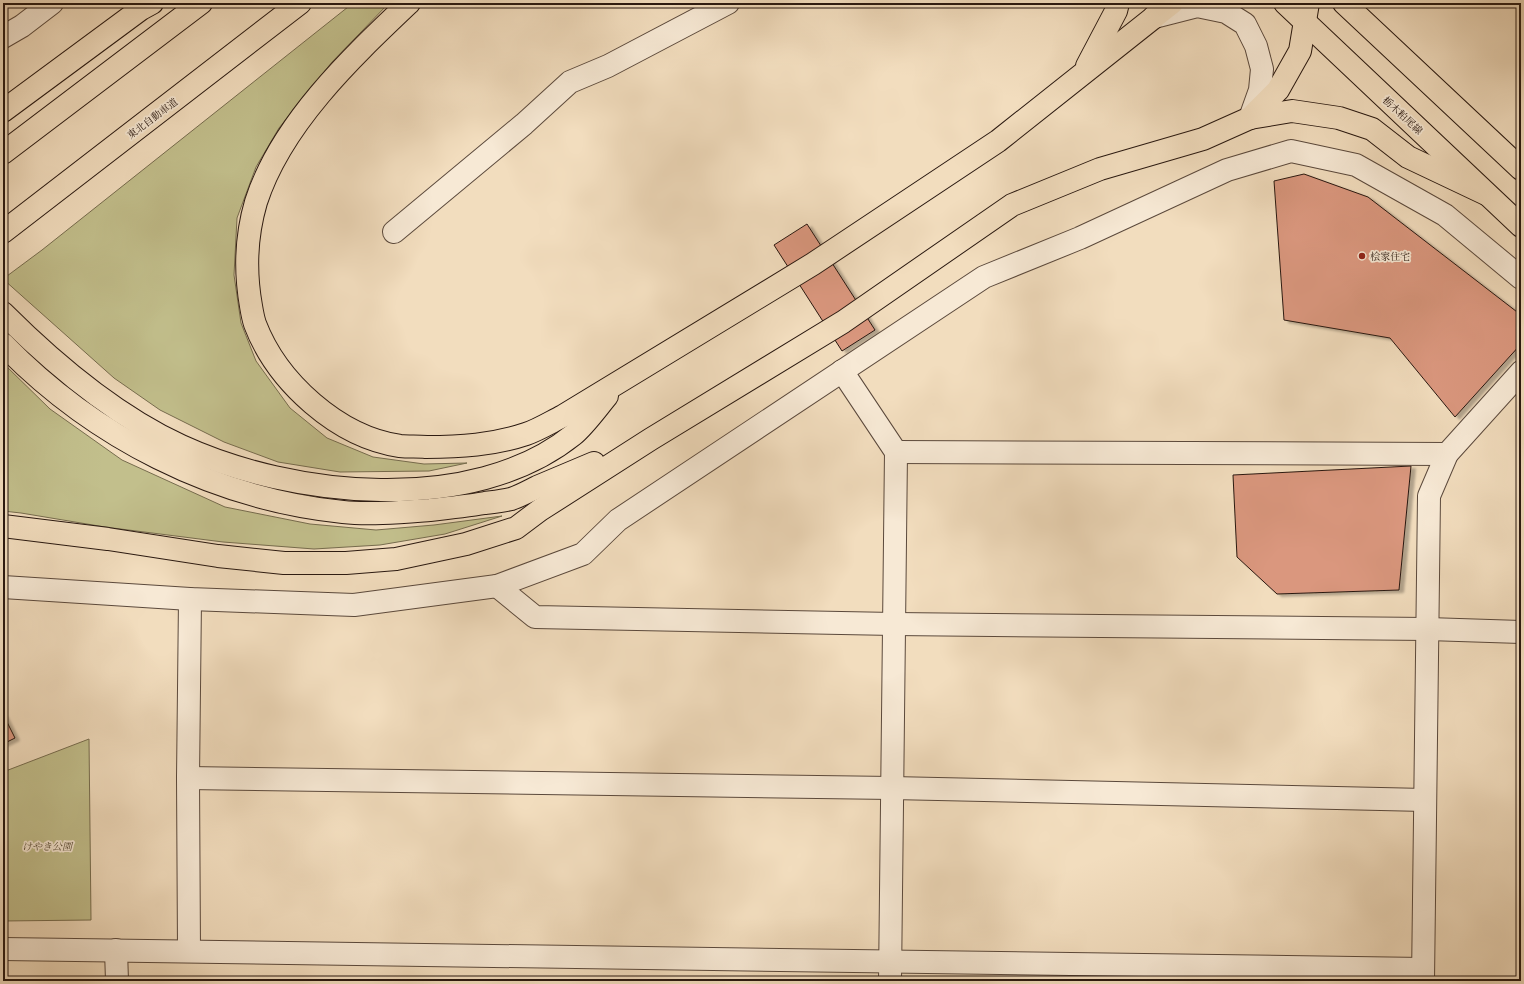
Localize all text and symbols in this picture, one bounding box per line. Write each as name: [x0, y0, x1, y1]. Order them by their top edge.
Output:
street label: 栃木粕尾線: [1380, 94, 1425, 137]
street label: 東北自動車道: [124, 95, 180, 142]
place label: 桧家住宅: [1370, 250, 1410, 263]
marker: 桧家住宅: [1357, 251, 1367, 261]
park label: けやき公園: [22, 840, 74, 853]

